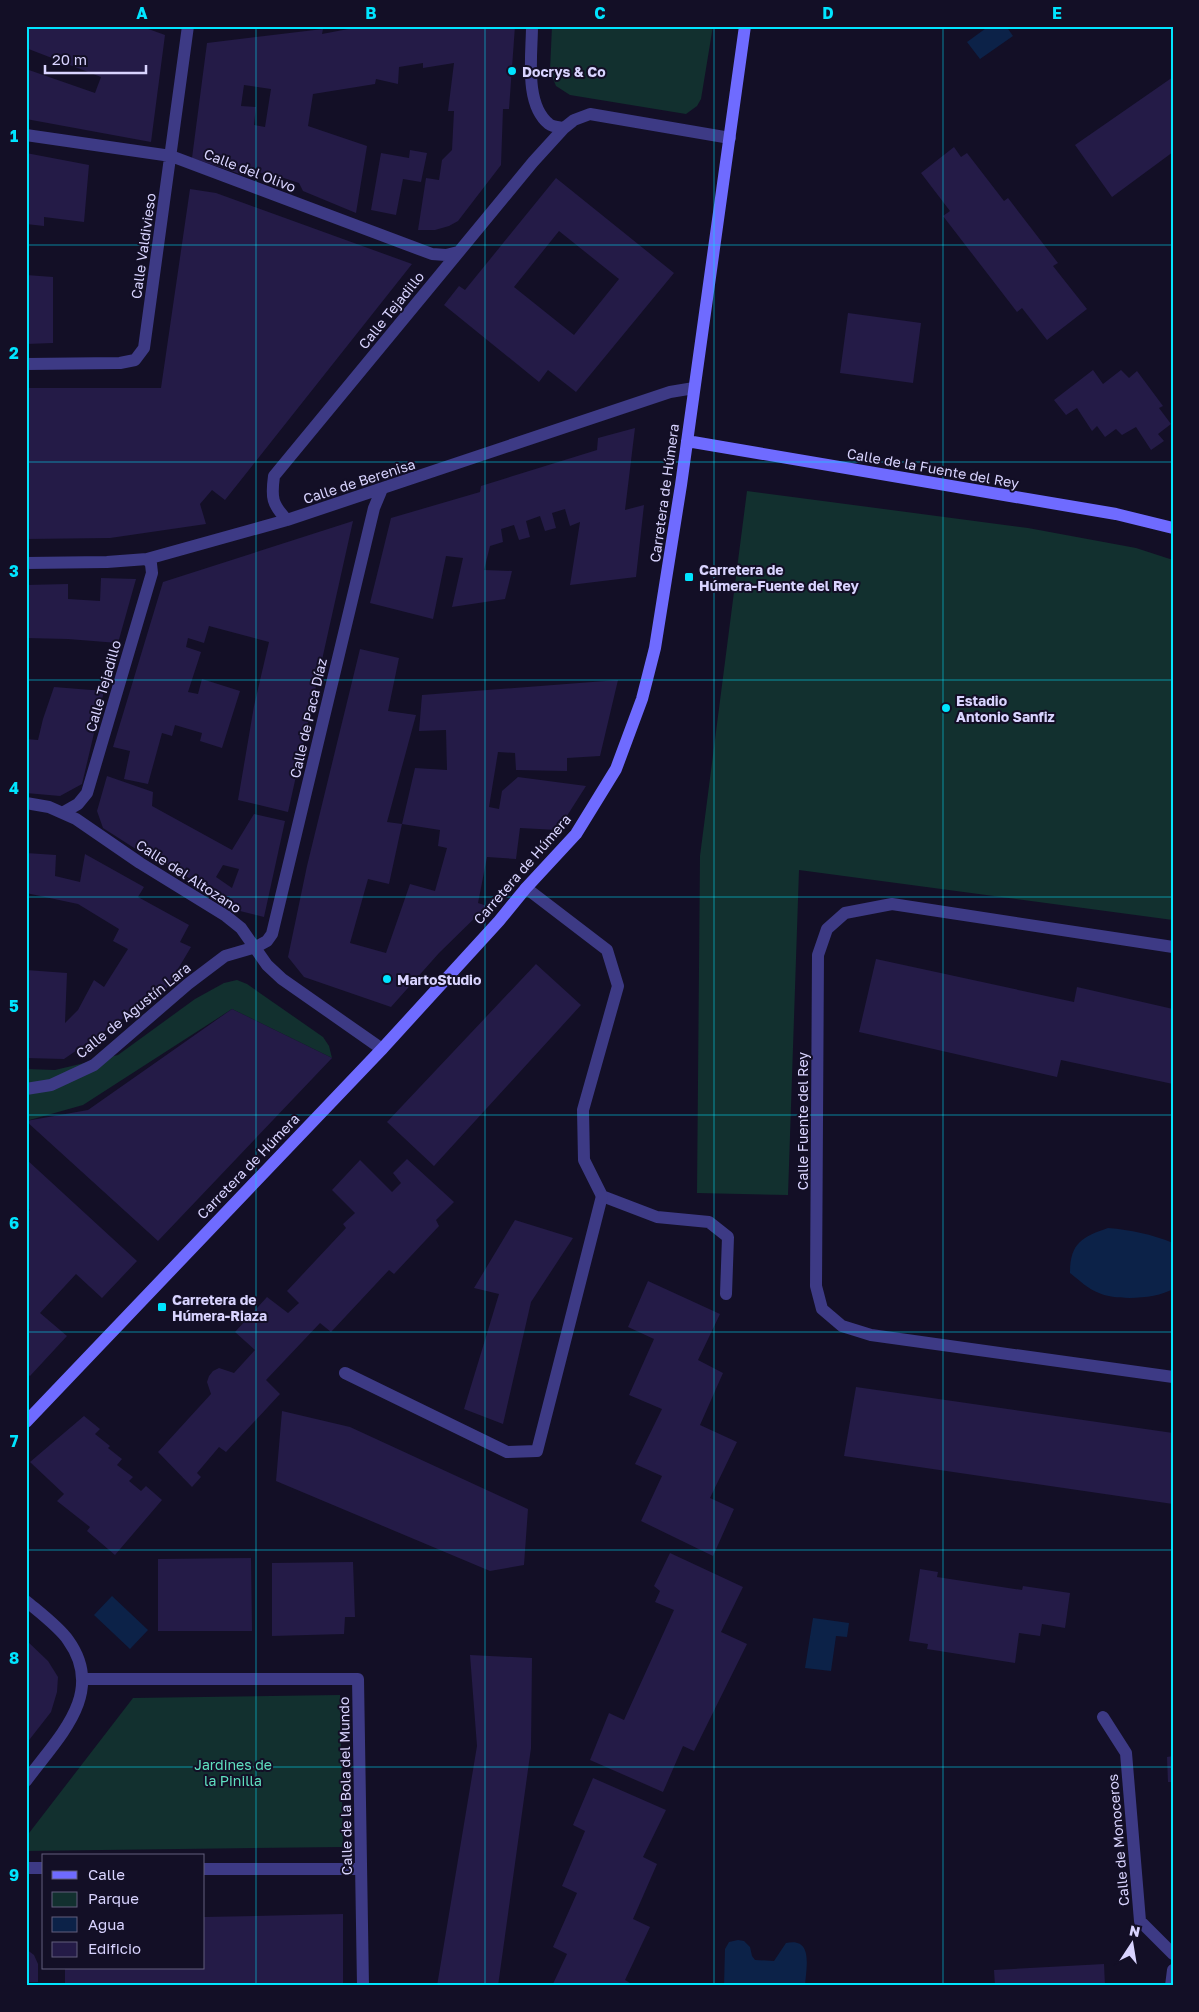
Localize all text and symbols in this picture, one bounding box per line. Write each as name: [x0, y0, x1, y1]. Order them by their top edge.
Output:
text: A: [136, 3, 148, 23]
text: B: [365, 3, 377, 23]
text: C: [594, 3, 606, 23]
text: D: [822, 3, 834, 23]
text: E: [1052, 3, 1062, 23]
scale bar: [45, 42, 146, 74]
text: 20 m: [52, 50, 87, 68]
place label: Docrys & Co: [522, 63, 606, 80]
marker: Docrys & Co: [506, 65, 518, 77]
text: 1: [10, 126, 18, 146]
street label: Calle del Olivo: [202, 145, 298, 195]
street label: Calle Valdivieso: [127, 192, 159, 300]
street label: Calle Tejadillo: [355, 268, 427, 352]
text: 2: [9, 343, 19, 363]
street label: Carretera de Húmera: [646, 423, 682, 563]
street label: Calle de la Fuente del Rey: [846, 444, 1020, 492]
street label: Calle de Berenisa: [301, 455, 417, 507]
text: 3: [9, 561, 19, 581]
place label: Carretera de Húmera-Fuente del Rey: [699, 561, 859, 594]
marker: Carretera de Húmera-Fuente del Rey: [683, 571, 695, 583]
street label: Calle Tejadillo: [82, 638, 124, 734]
street label: Calle de Paca Díaz: [286, 656, 330, 780]
place label: Estadio Antonio Sanfiz: [956, 692, 1055, 725]
marker: Estadio Antonio Sanfiz: [940, 702, 952, 714]
text: 4: [9, 778, 19, 798]
street label: Carretera de Húmera: [470, 811, 574, 927]
street label: Calle del Altozano: [133, 836, 245, 916]
street label: Calle de Agustín Lara: [72, 959, 194, 1061]
place label: MartoStudio: [397, 971, 481, 988]
marker: MartoStudio: [381, 973, 393, 985]
text: 5: [9, 996, 19, 1016]
street label: Calle Fuente del Rey: [794, 1052, 811, 1190]
street label: Carretera de Húmera: [193, 1110, 303, 1222]
text: 6: [9, 1213, 19, 1233]
place label: Carretera de Húmera-Riaza: [172, 1291, 267, 1324]
marker: Carretera de Húmera-Riaza: [156, 1301, 168, 1313]
text: 7: [10, 1431, 19, 1451]
text: 8: [9, 1648, 19, 1668]
street label: Calle de la Bola del Mundo: [335, 1697, 355, 1875]
park label: Jardines de la Pinilla: [194, 1756, 272, 1789]
street label: Calle de Monoceros: [1104, 1773, 1132, 1907]
legend: [42, 1854, 205, 1970]
text: 9: [9, 1865, 19, 1885]
text: Calle: [88, 1865, 125, 1883]
text: Parque: [88, 1889, 139, 1907]
text: Agua: [88, 1915, 125, 1933]
north arrow: [1106, 1920, 1156, 1970]
text: N: [1128, 1921, 1142, 1940]
text: Edificio: [88, 1939, 141, 1957]

